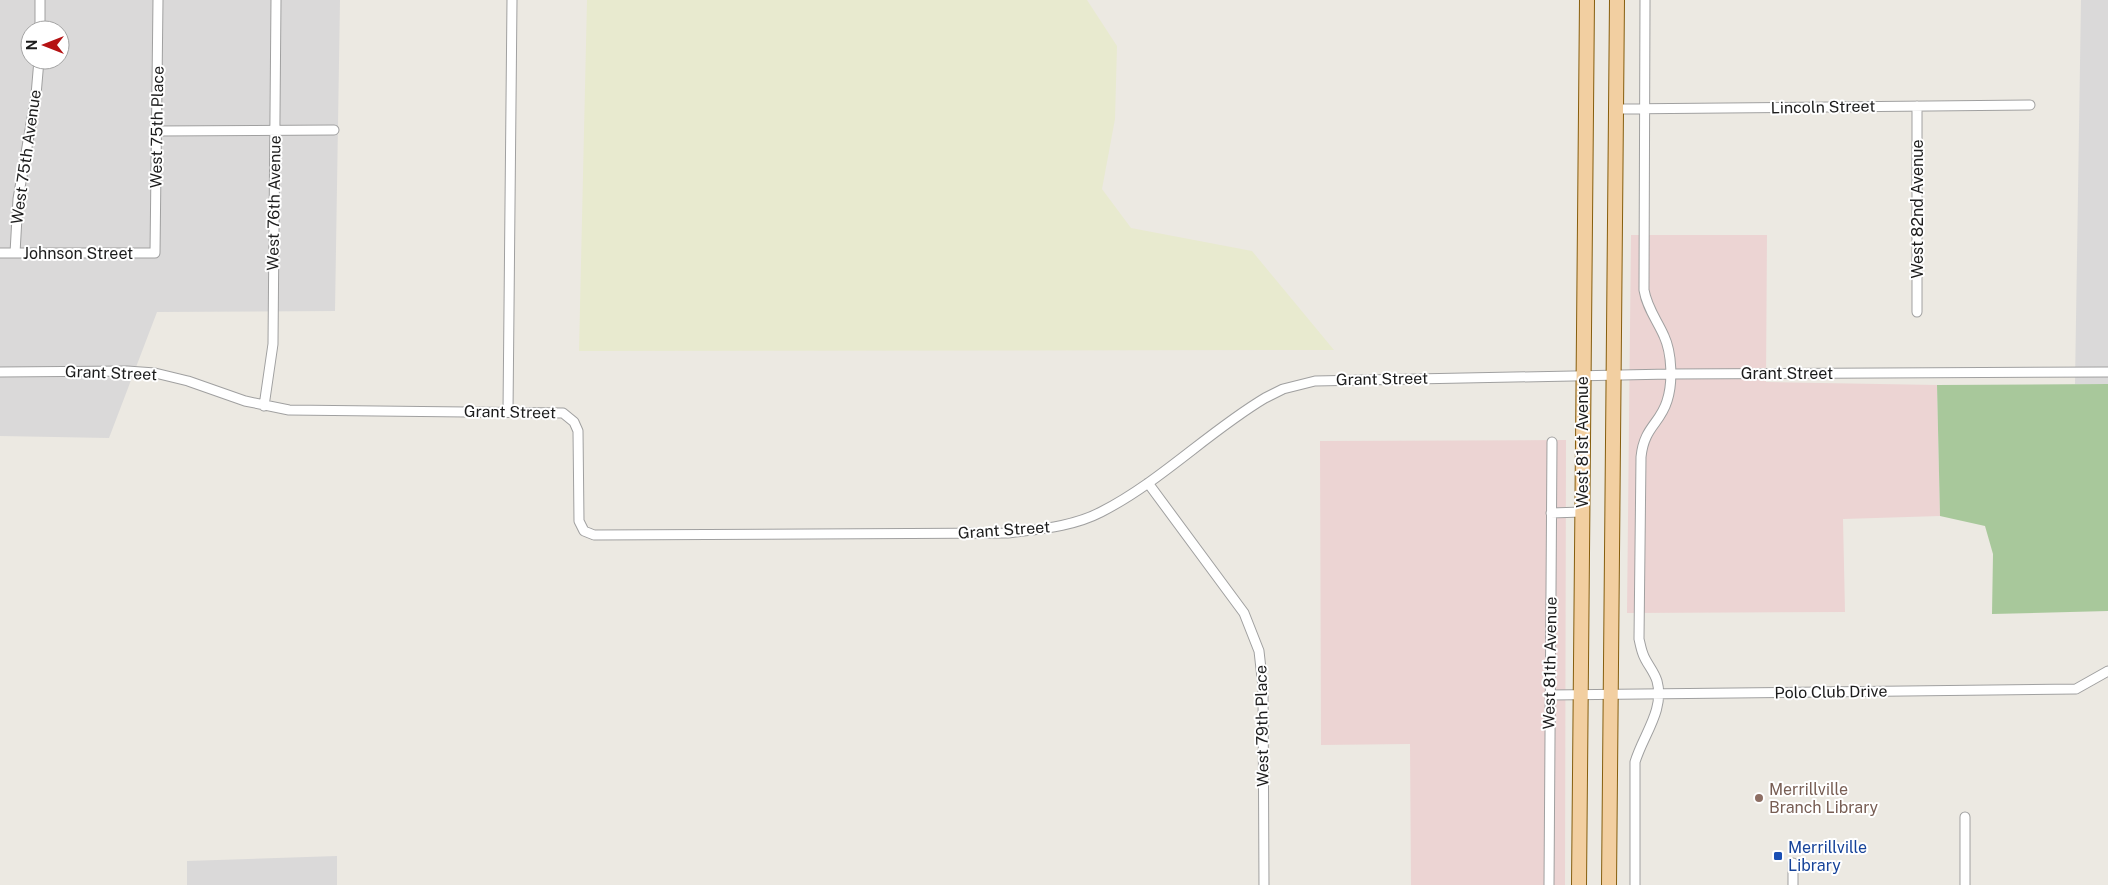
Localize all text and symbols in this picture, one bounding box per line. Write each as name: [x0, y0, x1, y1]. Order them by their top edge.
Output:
north arrow: [20, 20, 70, 70]
text: N: [24, 40, 40, 50]
street label: West 75th Place: [146, 66, 168, 188]
street label: West 75th Avenue: [7, 88, 45, 226]
street label: Lincoln Street: [1770, 97, 1876, 117]
street label: West 76th Avenue: [263, 135, 285, 271]
street label: West 82nd Avenue: [1908, 139, 1927, 279]
street label: Johnson Street: [23, 244, 133, 263]
street label: Grant Street: [65, 362, 157, 384]
street label: Grant Street: [1741, 364, 1833, 383]
street label: Grant Street: [1336, 369, 1428, 389]
street label: West 81st Avenue: [1573, 376, 1592, 508]
street label: Grant Street: [464, 402, 556, 422]
street label: Grant Street: [957, 517, 1051, 543]
street label: West 81th Avenue: [1539, 596, 1561, 730]
street label: West 79th Place: [1251, 665, 1273, 787]
street label: Polo Club Drive: [1774, 682, 1888, 702]
place label: Merrillville Branch Library: [1769, 780, 1879, 817]
marker: Merrillville Branch Library: [1753, 792, 1765, 804]
place label: Merrillville Library: [1788, 838, 1867, 875]
marker: Merrillville Library: [1772, 850, 1784, 862]

